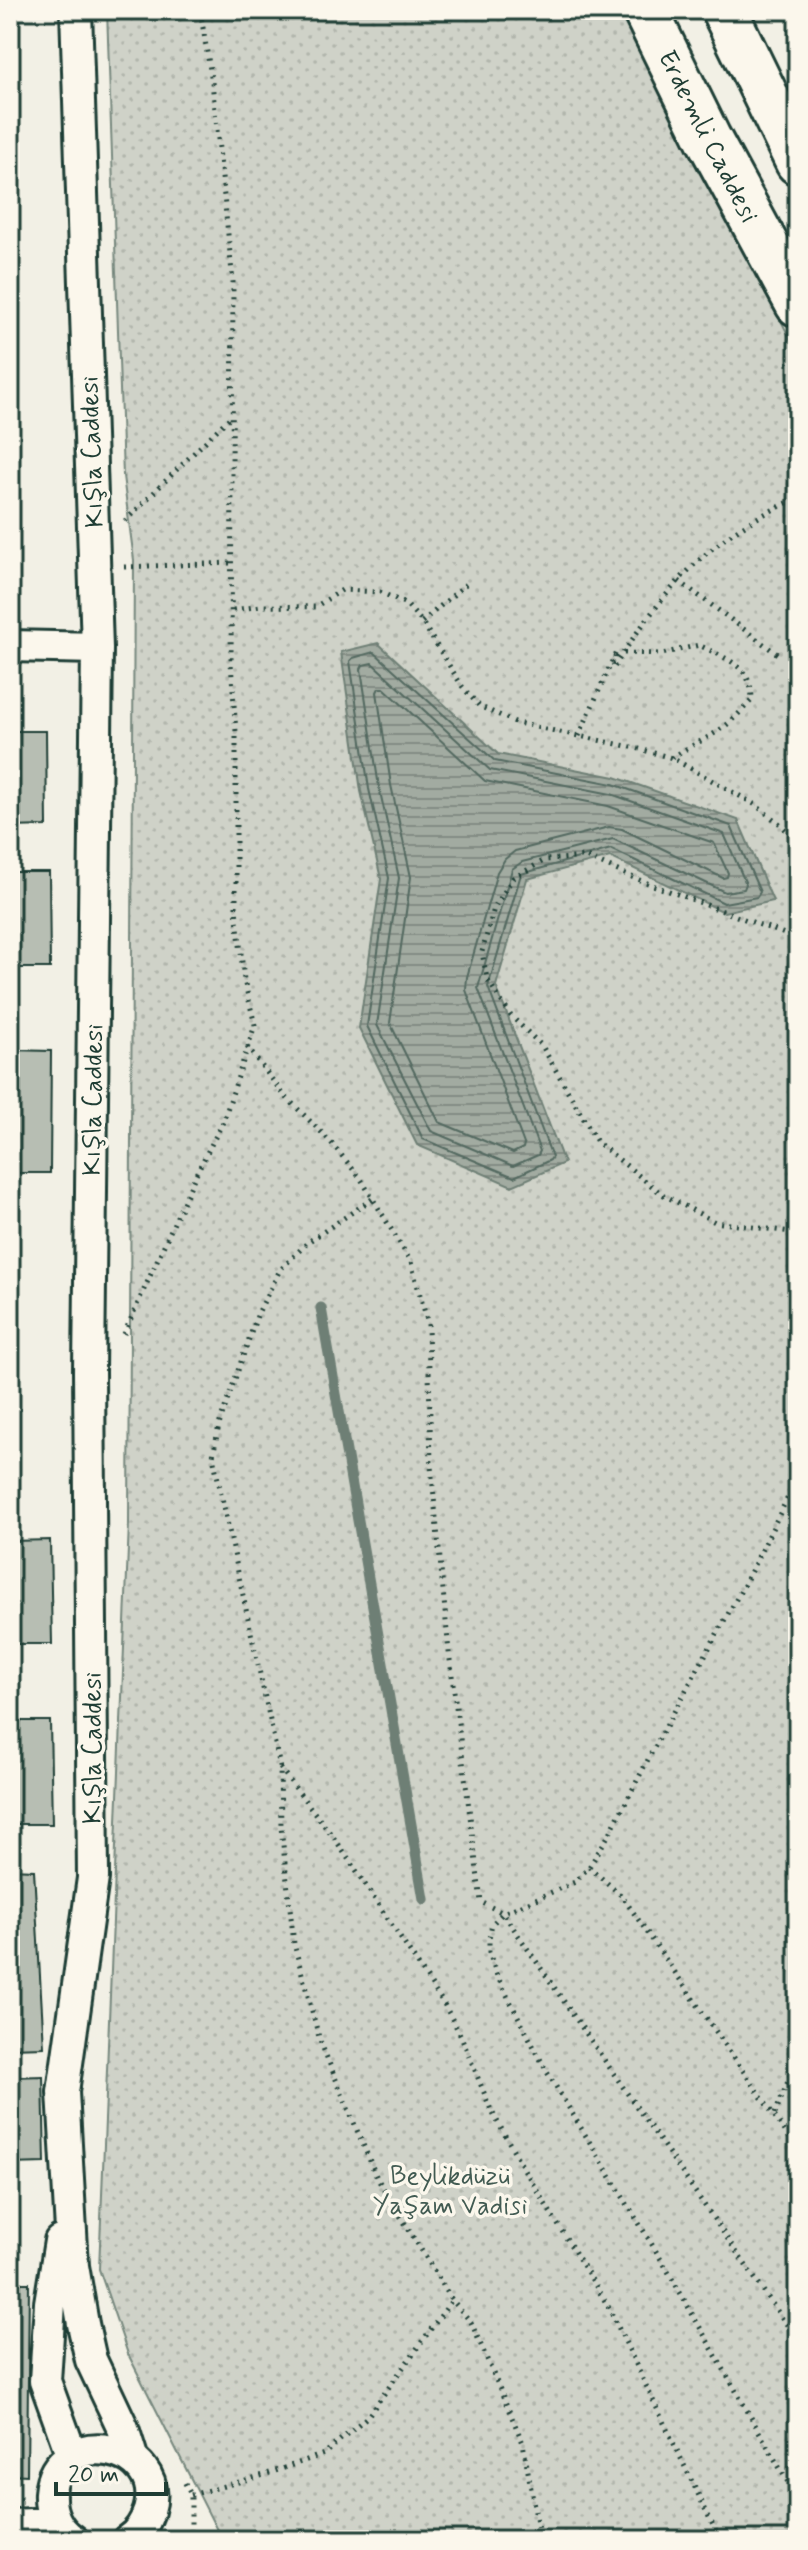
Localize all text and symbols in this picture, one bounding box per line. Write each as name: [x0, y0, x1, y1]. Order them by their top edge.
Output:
street label: Erdemli Caddesi: [649, 45, 765, 229]
street label: Kışla Caddesi: [73, 375, 113, 528]
street label: Kışla Caddesi: [76, 1024, 112, 1176]
street label: Kışla Caddesi: [77, 1672, 111, 1824]
park label: Beylikdüzü Yaşam Vadisi: [373, 2160, 527, 2224]
scale bar: [56, 2446, 166, 2496]
text: 20 m: [68, 2460, 119, 2491]

